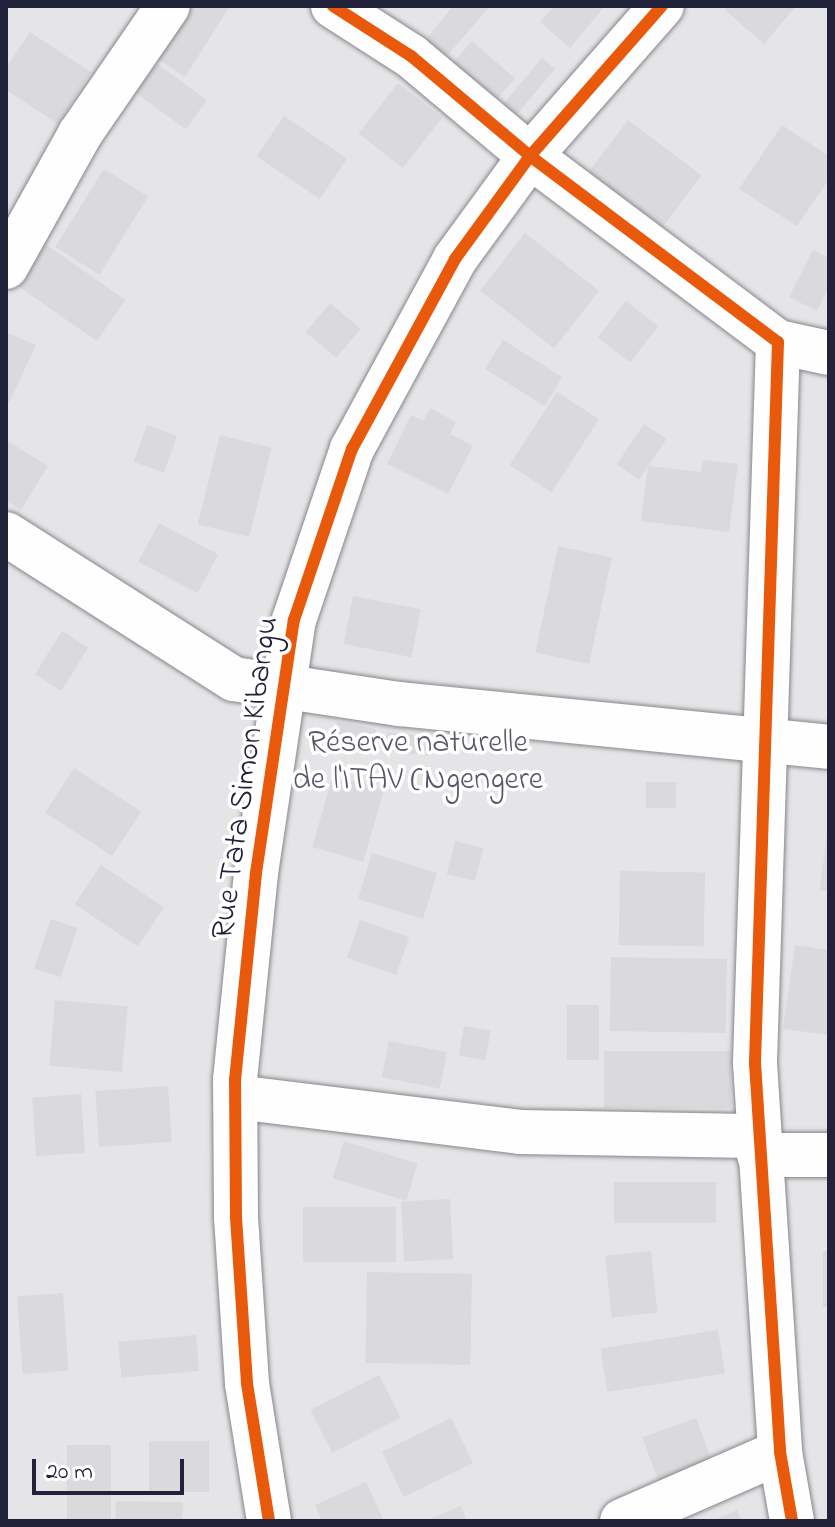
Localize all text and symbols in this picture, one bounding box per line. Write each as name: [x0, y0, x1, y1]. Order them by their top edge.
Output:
street label: Rue Tata Simon Kibangu: [205, 614, 289, 942]
park label: Réserve naturelle de l'ITAV (Ngengere: [293, 726, 543, 801]
scale bar: [36, 1443, 188, 1493]
text: 20 m: [46, 1455, 93, 1490]

